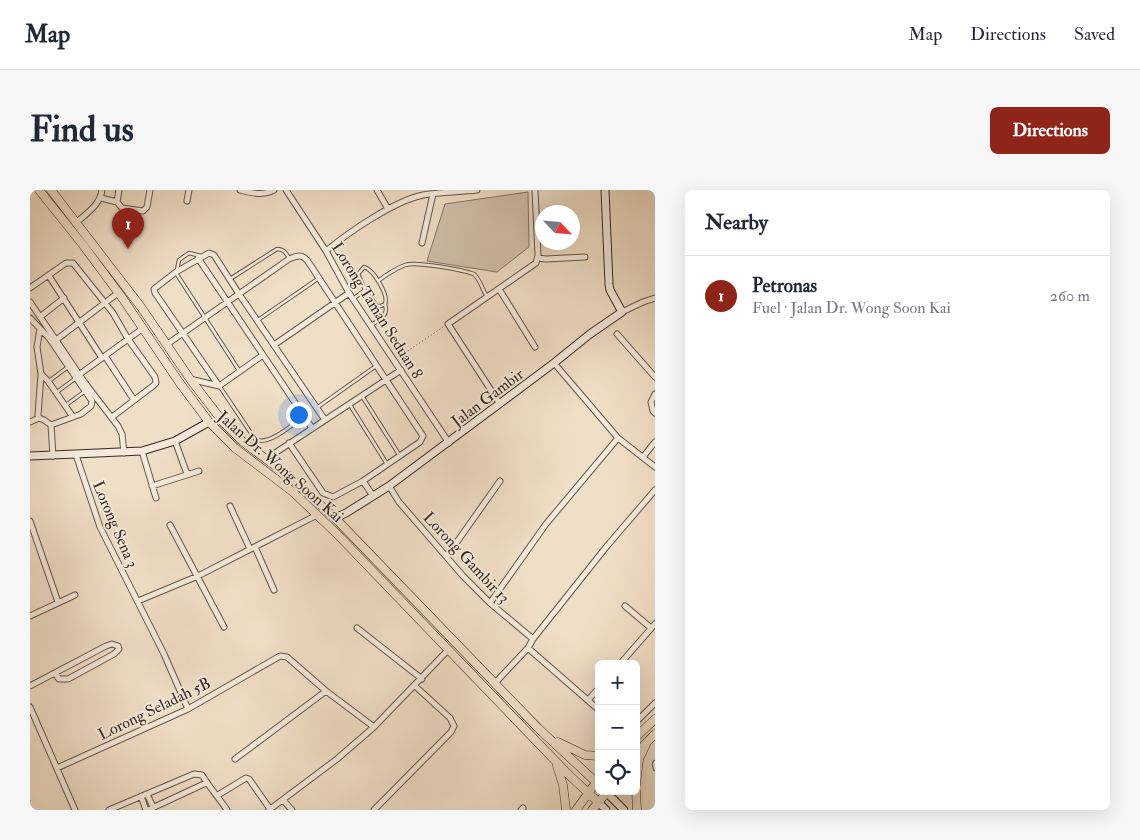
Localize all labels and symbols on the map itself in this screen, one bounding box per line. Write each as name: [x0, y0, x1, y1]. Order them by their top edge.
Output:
north arrow: [535, 205, 580, 250]
pin: 1: [112, 208, 144, 249]
street label: Lorong Taman Seduan 8: [327, 239, 428, 383]
street label: Jalan Gambir: [447, 364, 528, 433]
your location: [286, 402, 312, 428]
street label: Jalan Dr. Wong Soon Kai: [212, 406, 347, 528]
street label: Lorong Sena 3: [88, 478, 142, 571]
street label: Lorong Gambir 13: [419, 508, 514, 608]
street label: Lorong Seladah 5B: [95, 673, 214, 745]

